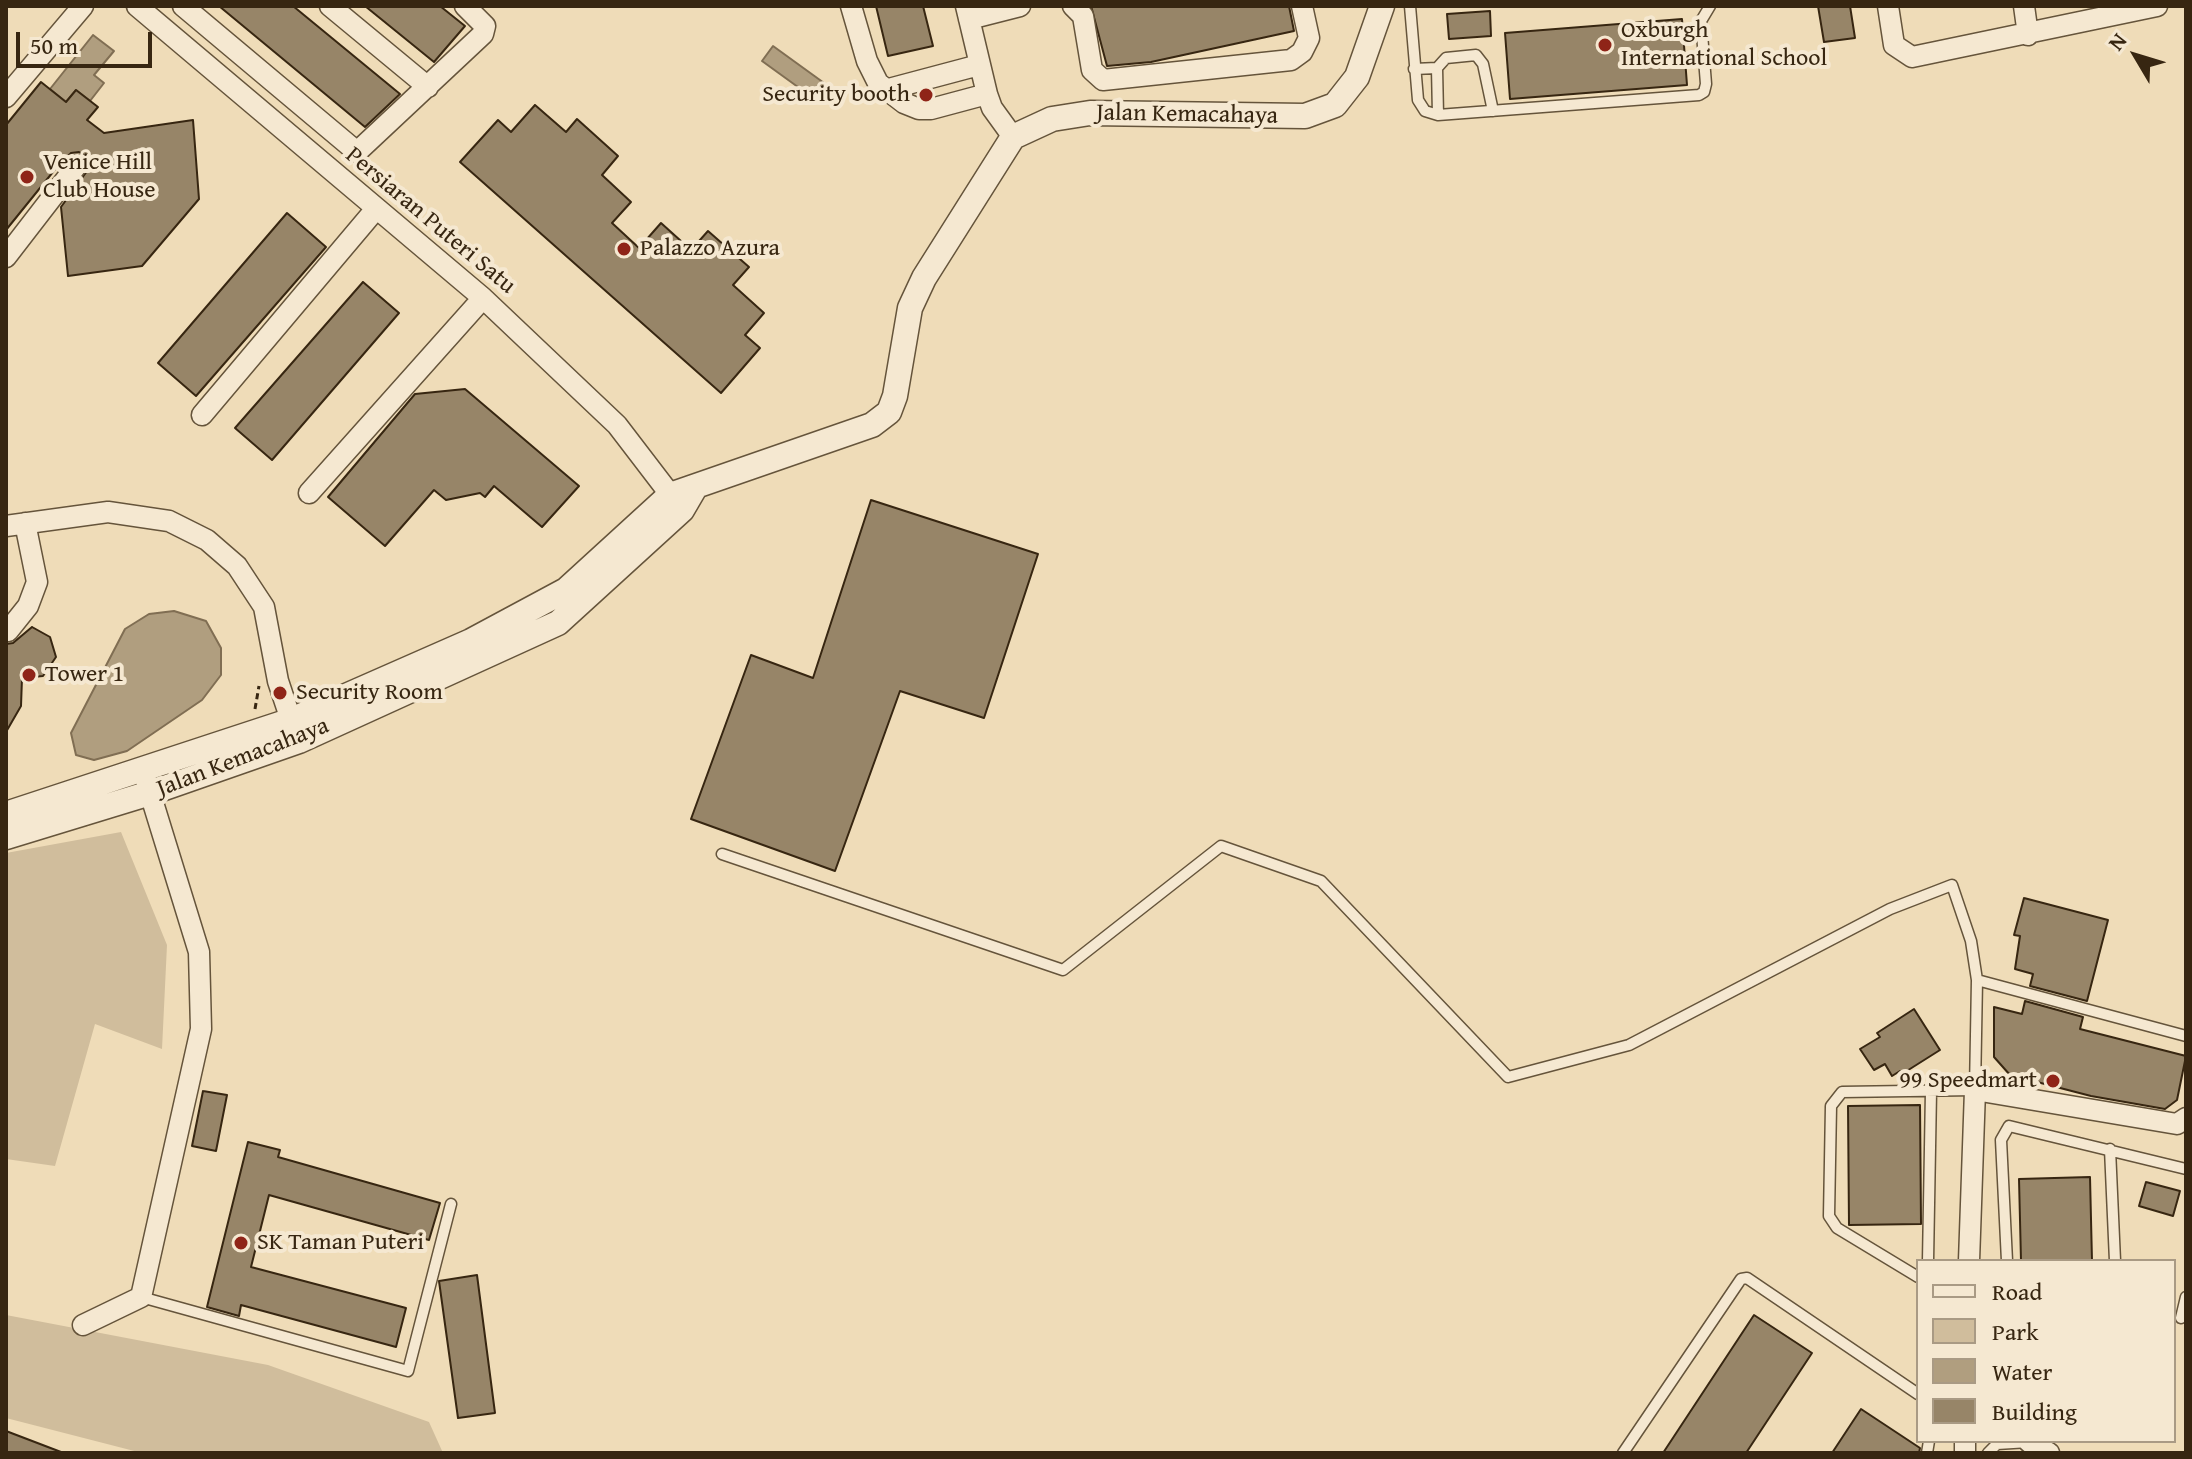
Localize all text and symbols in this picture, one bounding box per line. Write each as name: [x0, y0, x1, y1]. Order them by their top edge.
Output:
scale bar: [20, 16, 156, 66]
north arrow: [2096, 16, 2176, 96]
place label: Oxburgh International School: [1621, 17, 1827, 73]
text: N: [2100, 26, 2134, 57]
text: 50 m: [30, 28, 78, 63]
marker: Oxburgh International School: [1596, 36, 1614, 54]
place label: Security booth: [762, 81, 910, 109]
marker: Security booth: [917, 86, 935, 104]
street label: Jalan Kemacahaya: [1096, 99, 1278, 131]
street label: Persiaran Puteri Satu: [339, 141, 521, 301]
place label: Venice Hill Club House: [43, 149, 155, 205]
marker: Venice Hill Club House: [18, 168, 36, 186]
place label: Palazzo Azura: [640, 235, 780, 263]
marker: Palazzo Azura: [615, 240, 633, 258]
place label: Tower 1: [45, 661, 124, 689]
marker: Tower 1: [20, 666, 38, 684]
place label: Security Room: [296, 679, 443, 707]
marker: Security Room: [271, 684, 289, 702]
street label: Jalan Kemacahaya: [153, 712, 333, 804]
place label: 99 Speedmart: [1899, 1067, 2037, 1095]
marker: 99 Speedmart: [2044, 1072, 2062, 1090]
place label: SK Taman Puteri: [257, 1229, 424, 1257]
marker: SK Taman Puteri: [232, 1234, 250, 1252]
legend: [1916, 1259, 2176, 1443]
text: Road: [1992, 1274, 2042, 1309]
text: Park: [1992, 1314, 2038, 1349]
text: Water: [1992, 1354, 2052, 1389]
text: Building: [1992, 1394, 2077, 1429]

